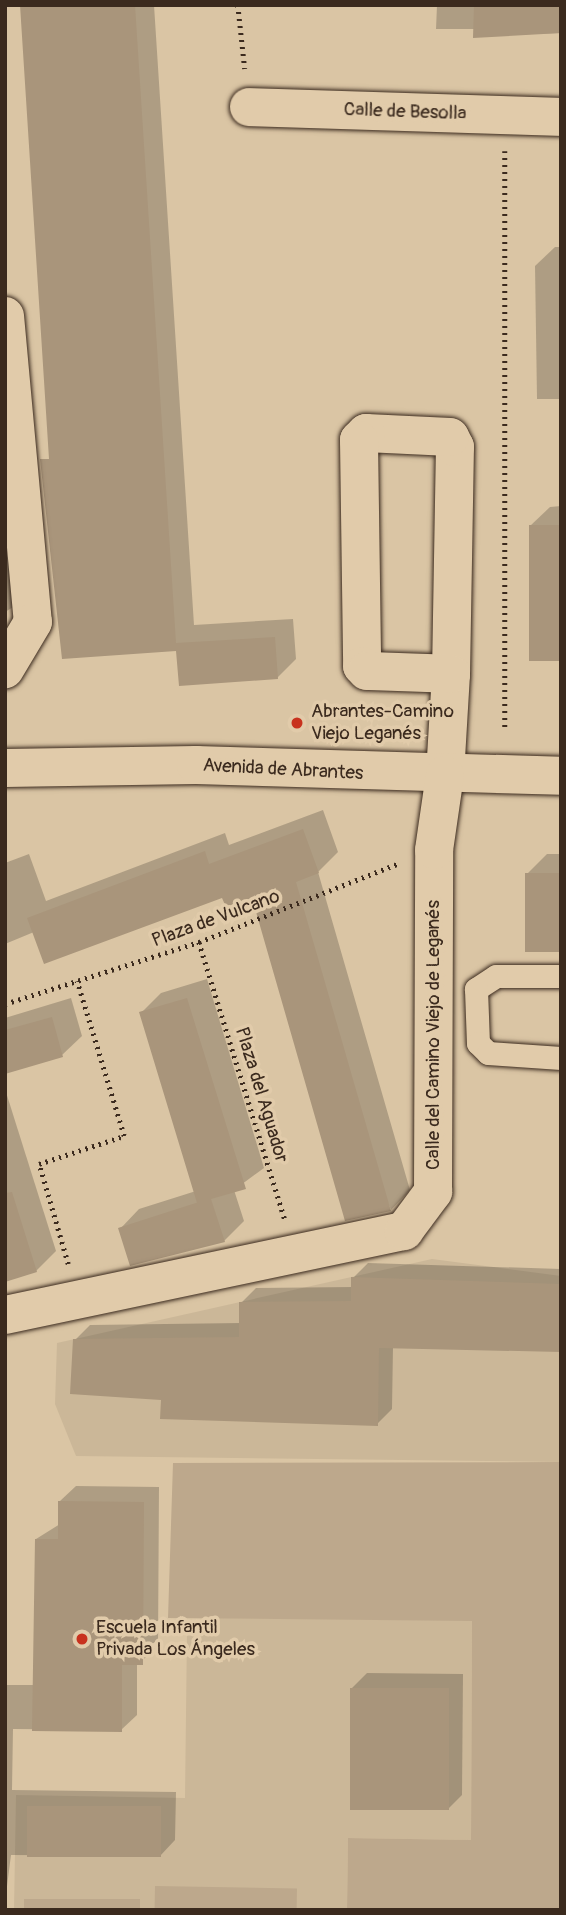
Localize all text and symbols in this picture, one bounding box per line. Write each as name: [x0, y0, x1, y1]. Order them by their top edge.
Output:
street label: Calle de Besolla: [343, 98, 467, 126]
place label: Abrantes-Camino Viejo Leganés: [311, 701, 454, 745]
marker: Abrantes-Camino Viejo Leganés: [289, 715, 305, 731]
street label: Avenida de Abrantes: [202, 754, 364, 786]
street label: Plaza de Vulcano: [149, 885, 283, 953]
street label: Calle del Camino Viejo de Leganés: [423, 900, 445, 1170]
street label: Plaza del Aguador: [230, 1025, 292, 1165]
place label: Escuela Infantil Privada Los Ángeles: [96, 1617, 255, 1661]
marker: Escuela Infantil Privada Los Ángeles: [74, 1631, 90, 1647]

